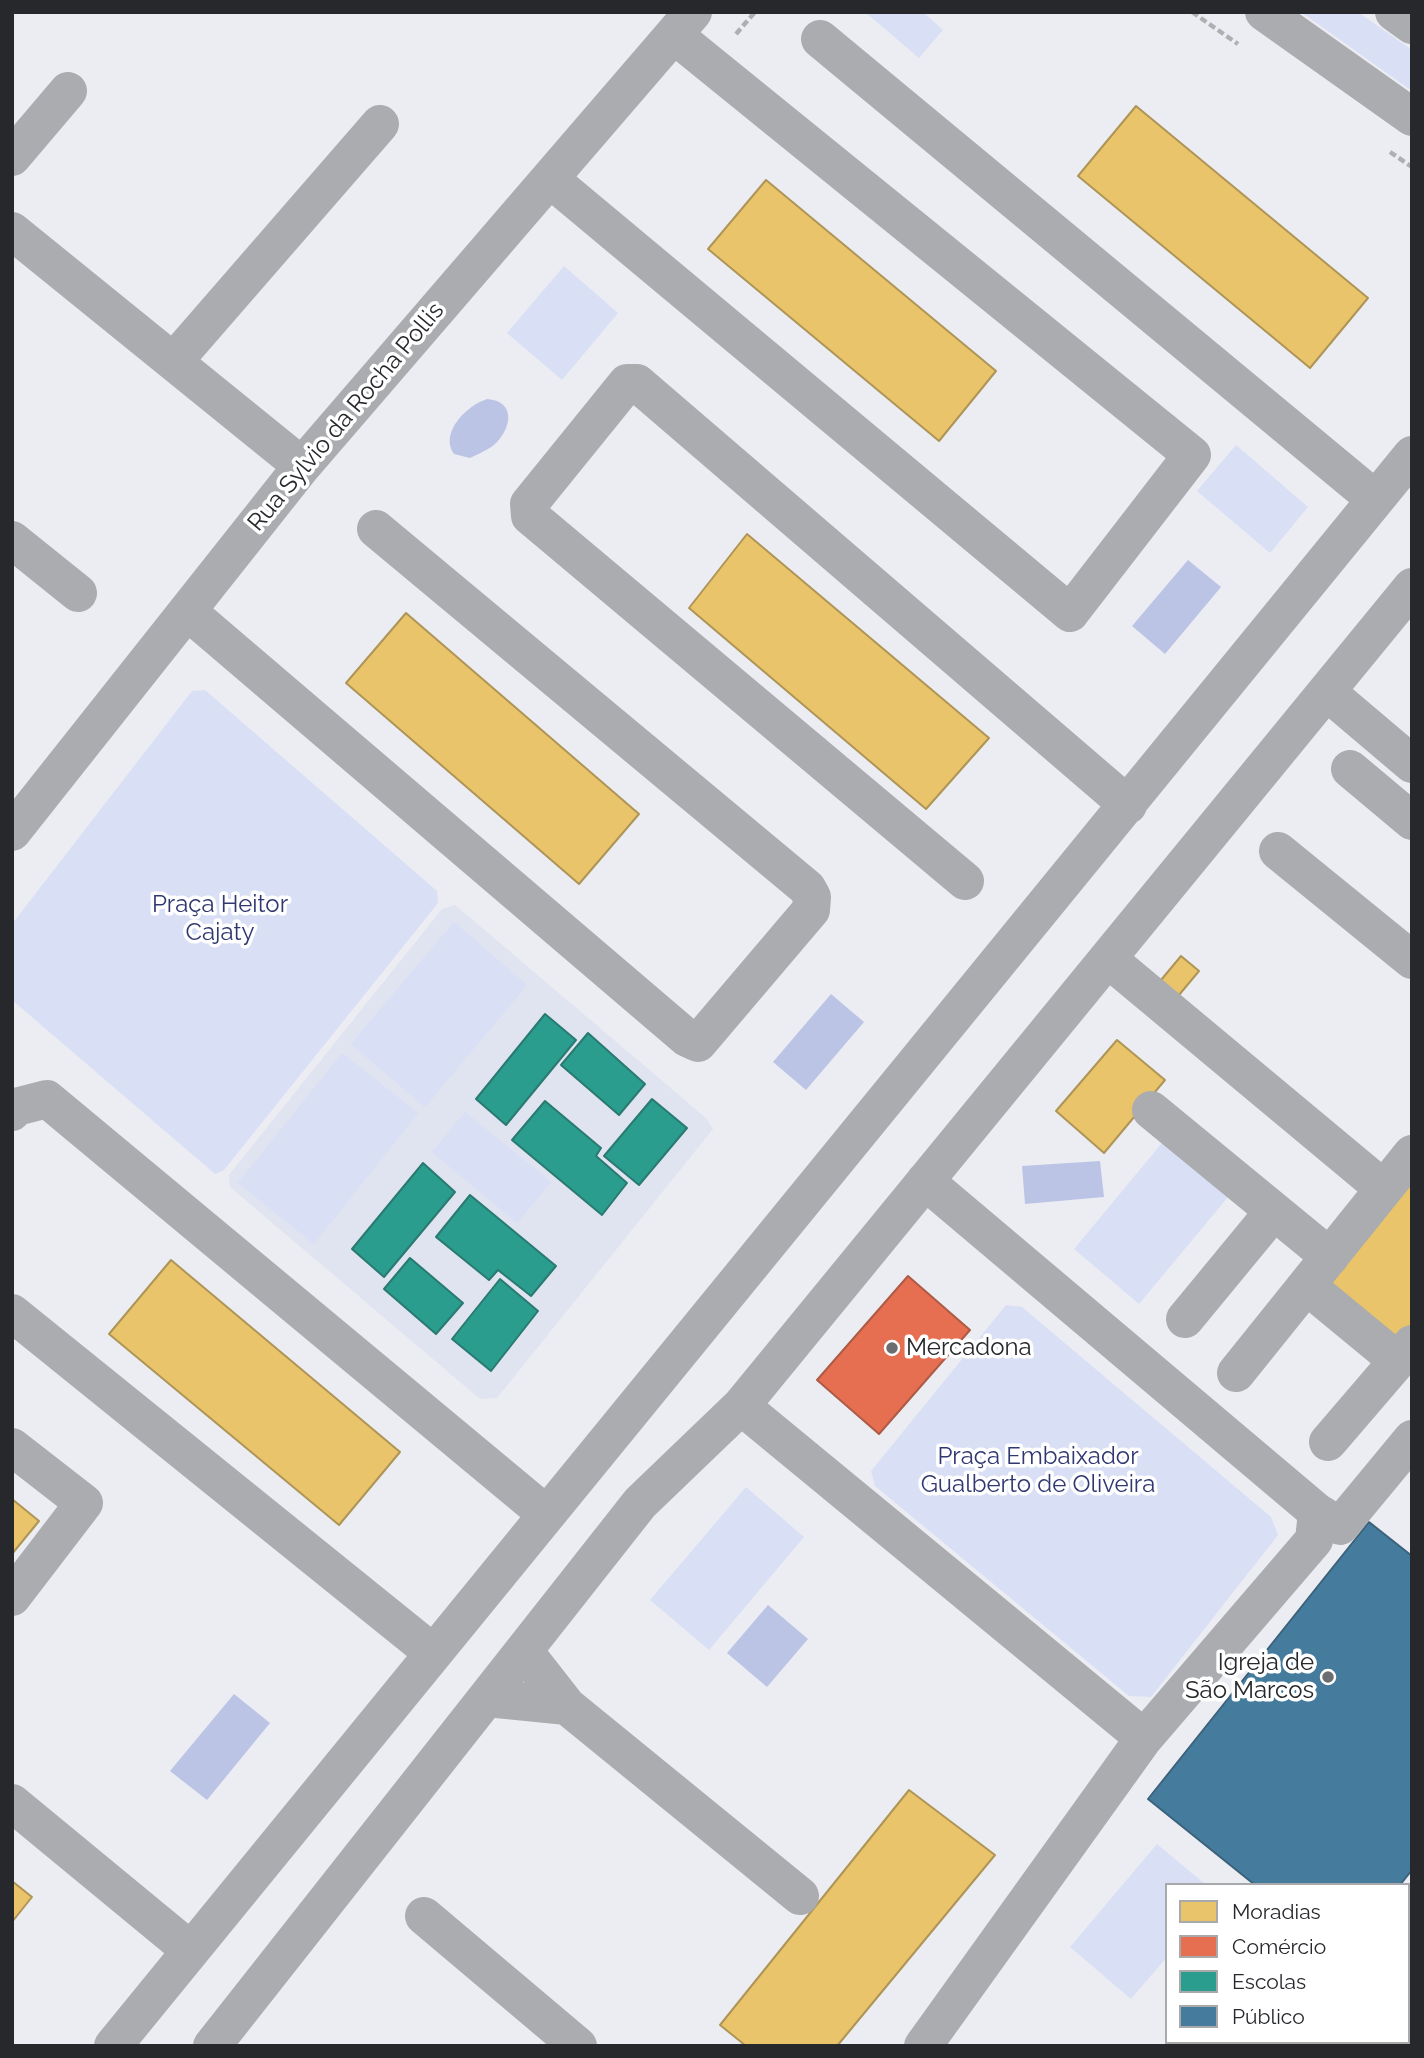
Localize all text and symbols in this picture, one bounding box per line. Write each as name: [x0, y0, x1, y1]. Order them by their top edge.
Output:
street label: Rua Sylvio da Rocha Pollis: [242, 297, 450, 537]
park label: Praça Heitor Cajaty: [152, 891, 288, 947]
place label: Mercadona: [906, 1334, 1032, 1362]
marker: Mercadona: [884, 1340, 900, 1356]
park label: Praça Embaixador Gualberto de Oliveira: [921, 1443, 1155, 1499]
place label: Igreja de São Marcos: [1185, 1649, 1314, 1705]
marker: Igreja de São Marcos: [1320, 1669, 1336, 1685]
legend: [1165, 1883, 1410, 2044]
text: Moradias: [1232, 1899, 1321, 1924]
text: Comércio: [1232, 1934, 1326, 1959]
text: Escolas: [1232, 1969, 1306, 1994]
text: Público: [1232, 2004, 1305, 2029]

